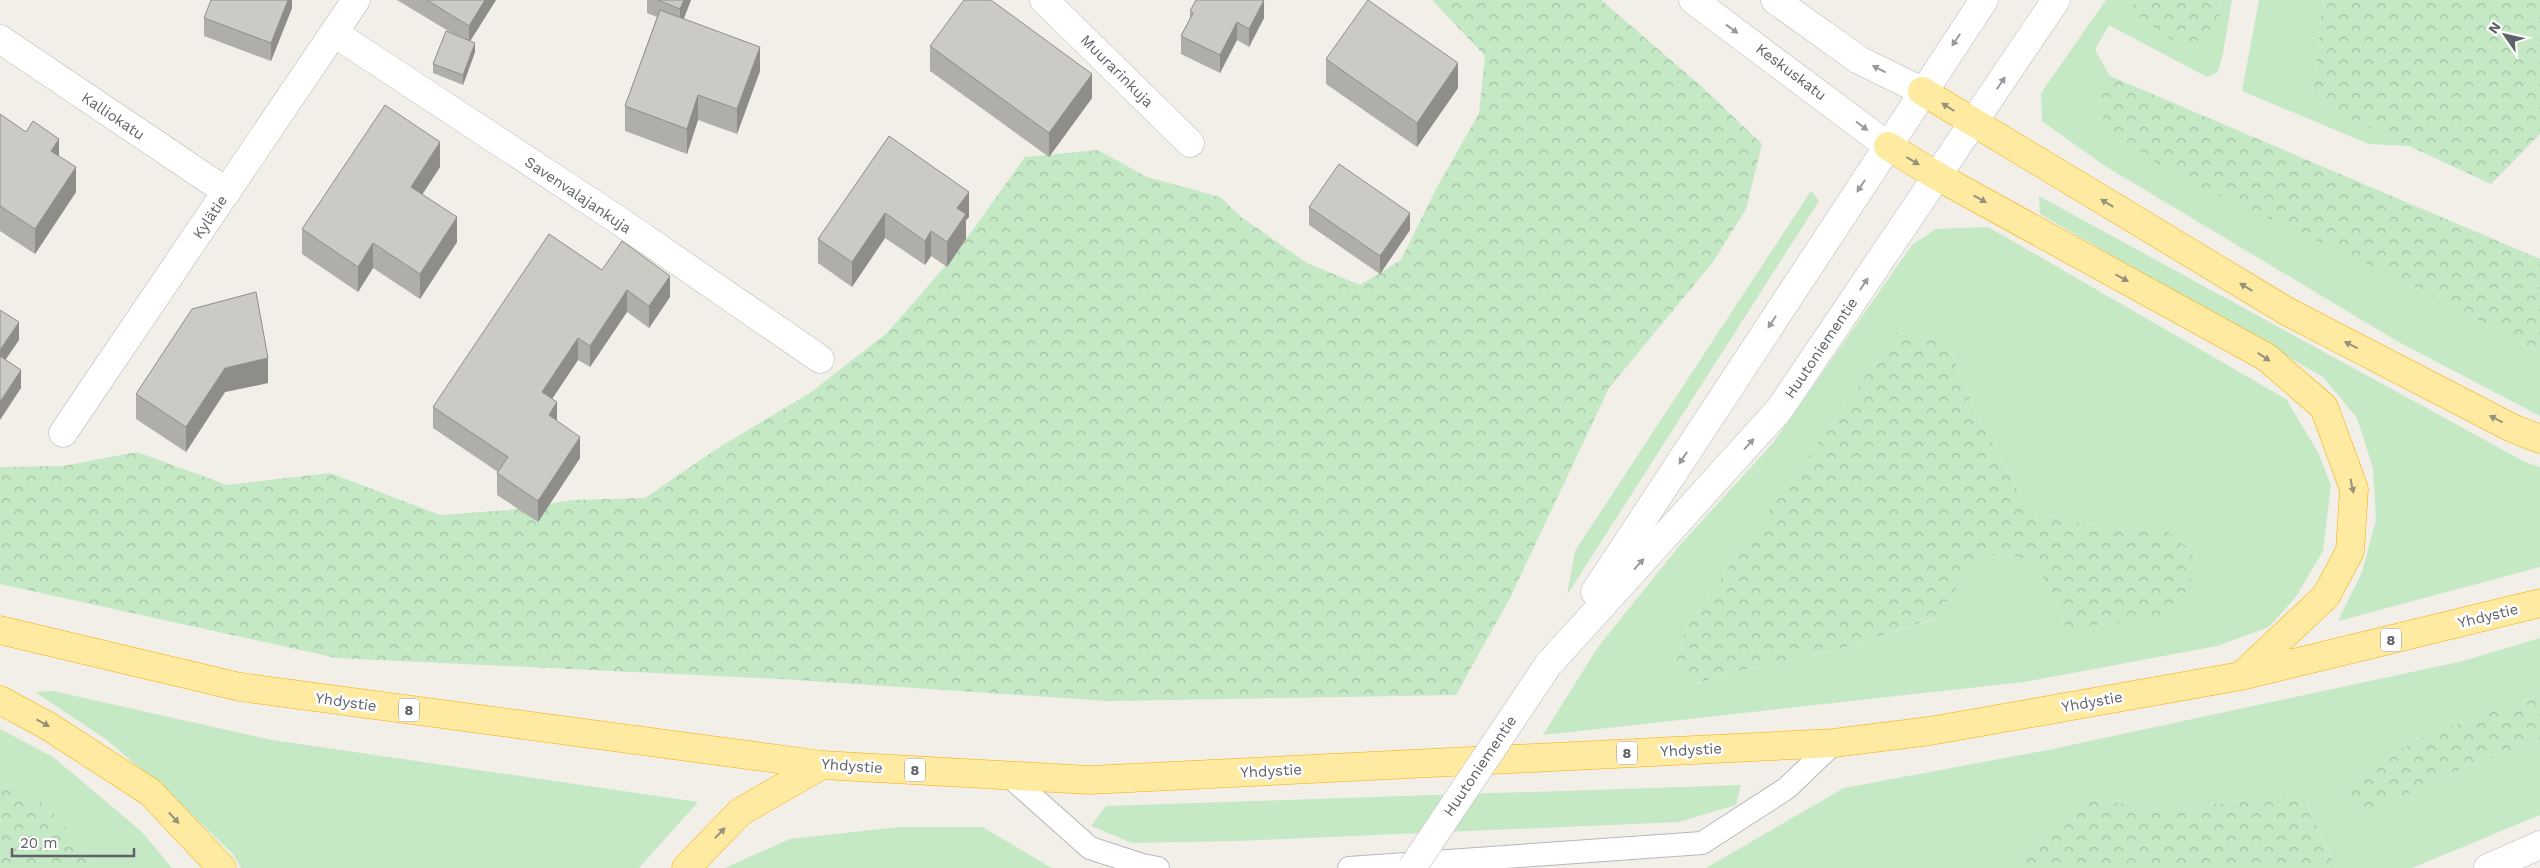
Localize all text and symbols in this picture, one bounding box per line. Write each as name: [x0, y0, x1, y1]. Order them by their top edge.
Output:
north arrow: [2480, 10, 2530, 60]
text: N: [2485, 19, 2504, 37]
one-way arrow: [1725, 23, 1738, 34]
street label: Muurarinkuja: [1077, 31, 1157, 111]
one-way arrow: [1952, 34, 1961, 47]
street label: Keskuskatu: [1752, 40, 1830, 104]
one-way arrow: [1872, 65, 1886, 73]
one-way arrow: [1996, 76, 2006, 89]
street label: Kalliokatu: [78, 88, 148, 144]
one-way arrow: [1941, 103, 1954, 112]
one-way arrow: [1855, 121, 1868, 132]
street label: Savenvalajankuja: [521, 153, 635, 238]
one-way arrow: [1906, 156, 1919, 165]
one-way arrow: [1856, 180, 1866, 193]
street label: Kylätie: [189, 192, 231, 242]
one-way arrow: [1973, 195, 1987, 203]
one-way arrow: [2101, 199, 2114, 208]
one-way arrow: [2115, 274, 2130, 282]
one-way arrow: [1859, 277, 1869, 291]
one-way arrow: [2240, 282, 2253, 291]
street label: Huutoniementie: [1781, 294, 1861, 402]
one-way arrow: [1767, 316, 1777, 329]
one-way arrow: [2344, 341, 2359, 349]
one-way arrow: [2257, 352, 2271, 362]
one-way arrow: [2488, 415, 2503, 423]
one-way arrow: [1743, 438, 1755, 450]
one-way arrow: [1678, 452, 1688, 465]
one-way arrow: [2348, 479, 2356, 494]
one-way arrow: [1633, 559, 1645, 571]
street label: Yhdystie: [2456, 600, 2520, 632]
road number: 8: [2381, 628, 2401, 652]
street label: Yhdystie: [2060, 688, 2124, 716]
street label: Yhdystie: [314, 689, 378, 715]
road number: 8: [399, 698, 419, 722]
street label: Huutoniementie: [1440, 712, 1520, 820]
one-way arrow: [36, 719, 50, 728]
street label: Yhdystie: [1660, 739, 1722, 761]
road number: 8: [1617, 741, 1637, 764]
street label: Yhdystie: [821, 755, 883, 777]
road number: 8: [905, 758, 925, 782]
street label: Yhdystie: [1240, 760, 1302, 782]
one-way arrow: [168, 811, 180, 823]
scale bar: [12, 826, 135, 858]
one-way arrow: [713, 827, 725, 839]
text: 20 m: [20, 834, 58, 852]

